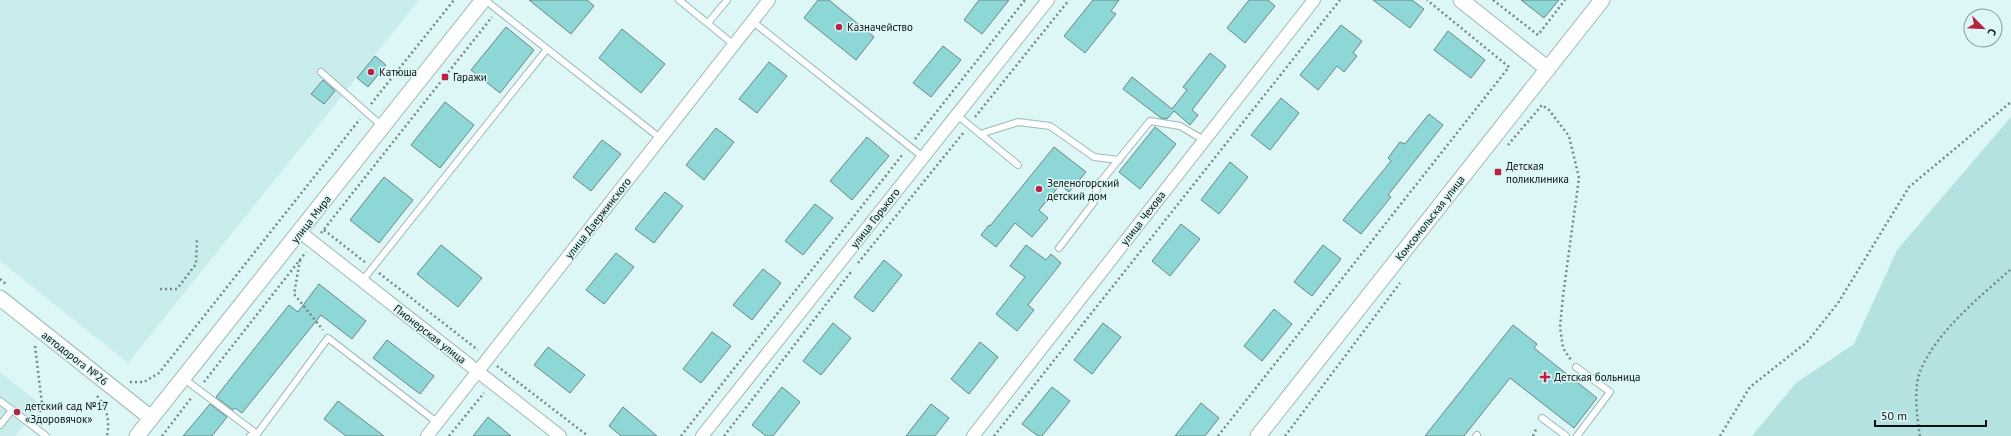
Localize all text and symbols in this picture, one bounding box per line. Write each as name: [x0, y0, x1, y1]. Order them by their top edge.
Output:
north arrow: [1963, 8, 2003, 48]
place label: Казначейство: [847, 20, 913, 34]
marker: Казначейство: [834, 22, 844, 32]
text: С: [1984, 26, 2000, 38]
place label: Катюша: [379, 65, 417, 79]
marker: Катюша: [366, 67, 376, 77]
place label: Гаражи: [453, 70, 487, 84]
marker: Гаражи: [440, 72, 450, 82]
place label: Детская поликлиника: [1506, 159, 1569, 186]
marker: Детская поликлиника: [1493, 167, 1503, 177]
street label: Комсомольская улица: [1392, 172, 1468, 264]
street label: улица Дзержинского: [562, 174, 634, 261]
place label: Зеленогорский детский дом: [1047, 176, 1119, 203]
marker: Зеленогорский детский дом: [1034, 184, 1044, 194]
street label: улица Горького: [847, 185, 903, 251]
street label: улица Чехова: [1117, 188, 1169, 248]
street label: улица Мира: [288, 192, 334, 246]
street label: Пионерская улица: [391, 301, 469, 367]
street label: автодорога №26: [39, 328, 111, 388]
place label: Детская больница: [1554, 370, 1641, 384]
marker: Детская больница: [1539, 371, 1551, 383]
place label: детский сад №17 «Здоровячок»: [25, 399, 108, 426]
scale bar: [1875, 402, 1986, 428]
marker: детский сад №17 «Здоровячок»: [12, 407, 22, 417]
text: 50 m: [1881, 408, 1907, 423]

